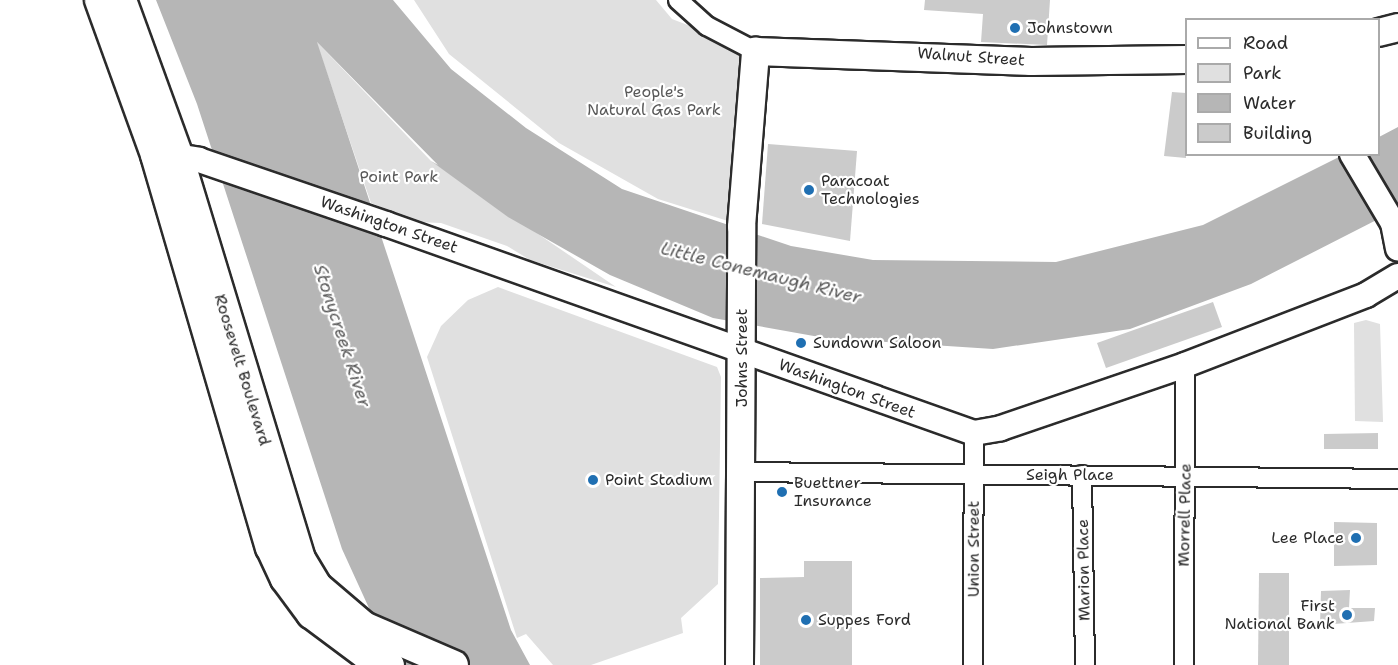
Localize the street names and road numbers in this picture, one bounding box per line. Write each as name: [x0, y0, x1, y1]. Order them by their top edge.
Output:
street label: Walnut Street: [917, 44, 1025, 70]
street label: Washington Street: [318, 192, 460, 258]
street label: Roosevelt Boulevard: [210, 292, 274, 448]
street label: Johns Street: [732, 309, 752, 407]
street label: Washington Street: [776, 355, 918, 423]
street label: Morrell Place: [1175, 463, 1195, 567]
street label: Seigh Place: [1026, 465, 1114, 485]
street label: Union Street: [964, 501, 984, 597]
street label: Marion Place: [1074, 519, 1094, 621]

